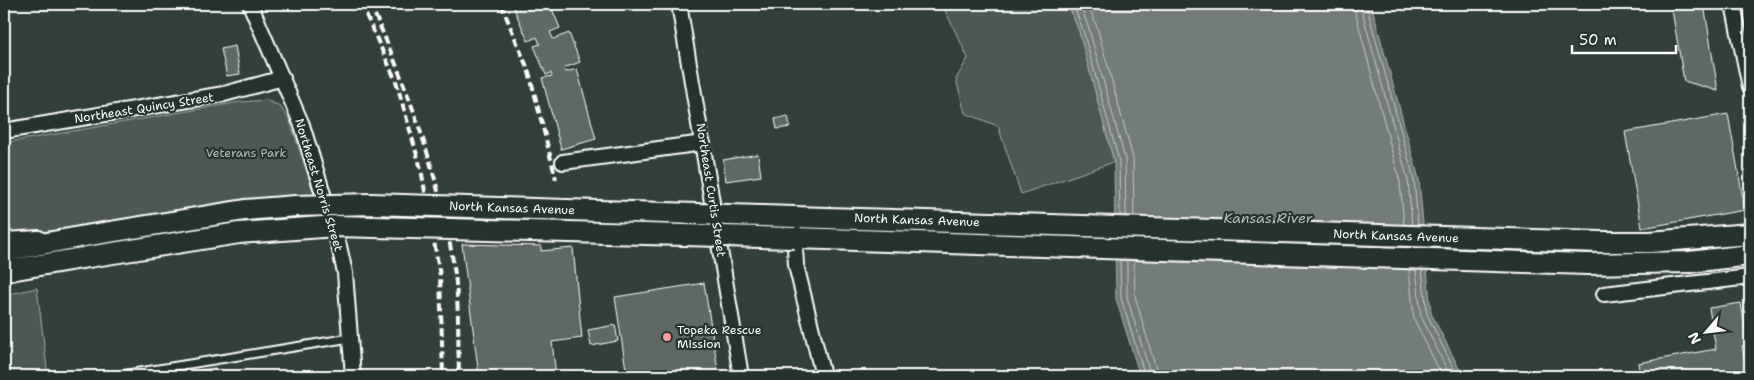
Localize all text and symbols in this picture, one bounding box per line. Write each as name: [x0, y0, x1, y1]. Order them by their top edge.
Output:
scale bar: [1572, 22, 1675, 54]
text: 50 m: [1579, 30, 1617, 50]
street label: Northeast Quincy Street: [73, 89, 215, 127]
street label: Northeast Norris Street: [291, 117, 347, 253]
street label: Northeast Curtis Street: [692, 122, 730, 258]
park label: Veterans Park: [206, 145, 286, 161]
street label: North Kansas Avenue: [449, 198, 575, 218]
water label: Kansas River: [1224, 209, 1313, 227]
street label: North Kansas Avenue: [854, 210, 980, 230]
street label: North Kansas Avenue: [1333, 226, 1459, 246]
north arrow: [1682, 308, 1732, 358]
place label: Topeka Rescue Mission: [677, 322, 762, 352]
text: N: [1684, 329, 1705, 347]
marker: Topeka Rescue Mission: [661, 331, 673, 343]

